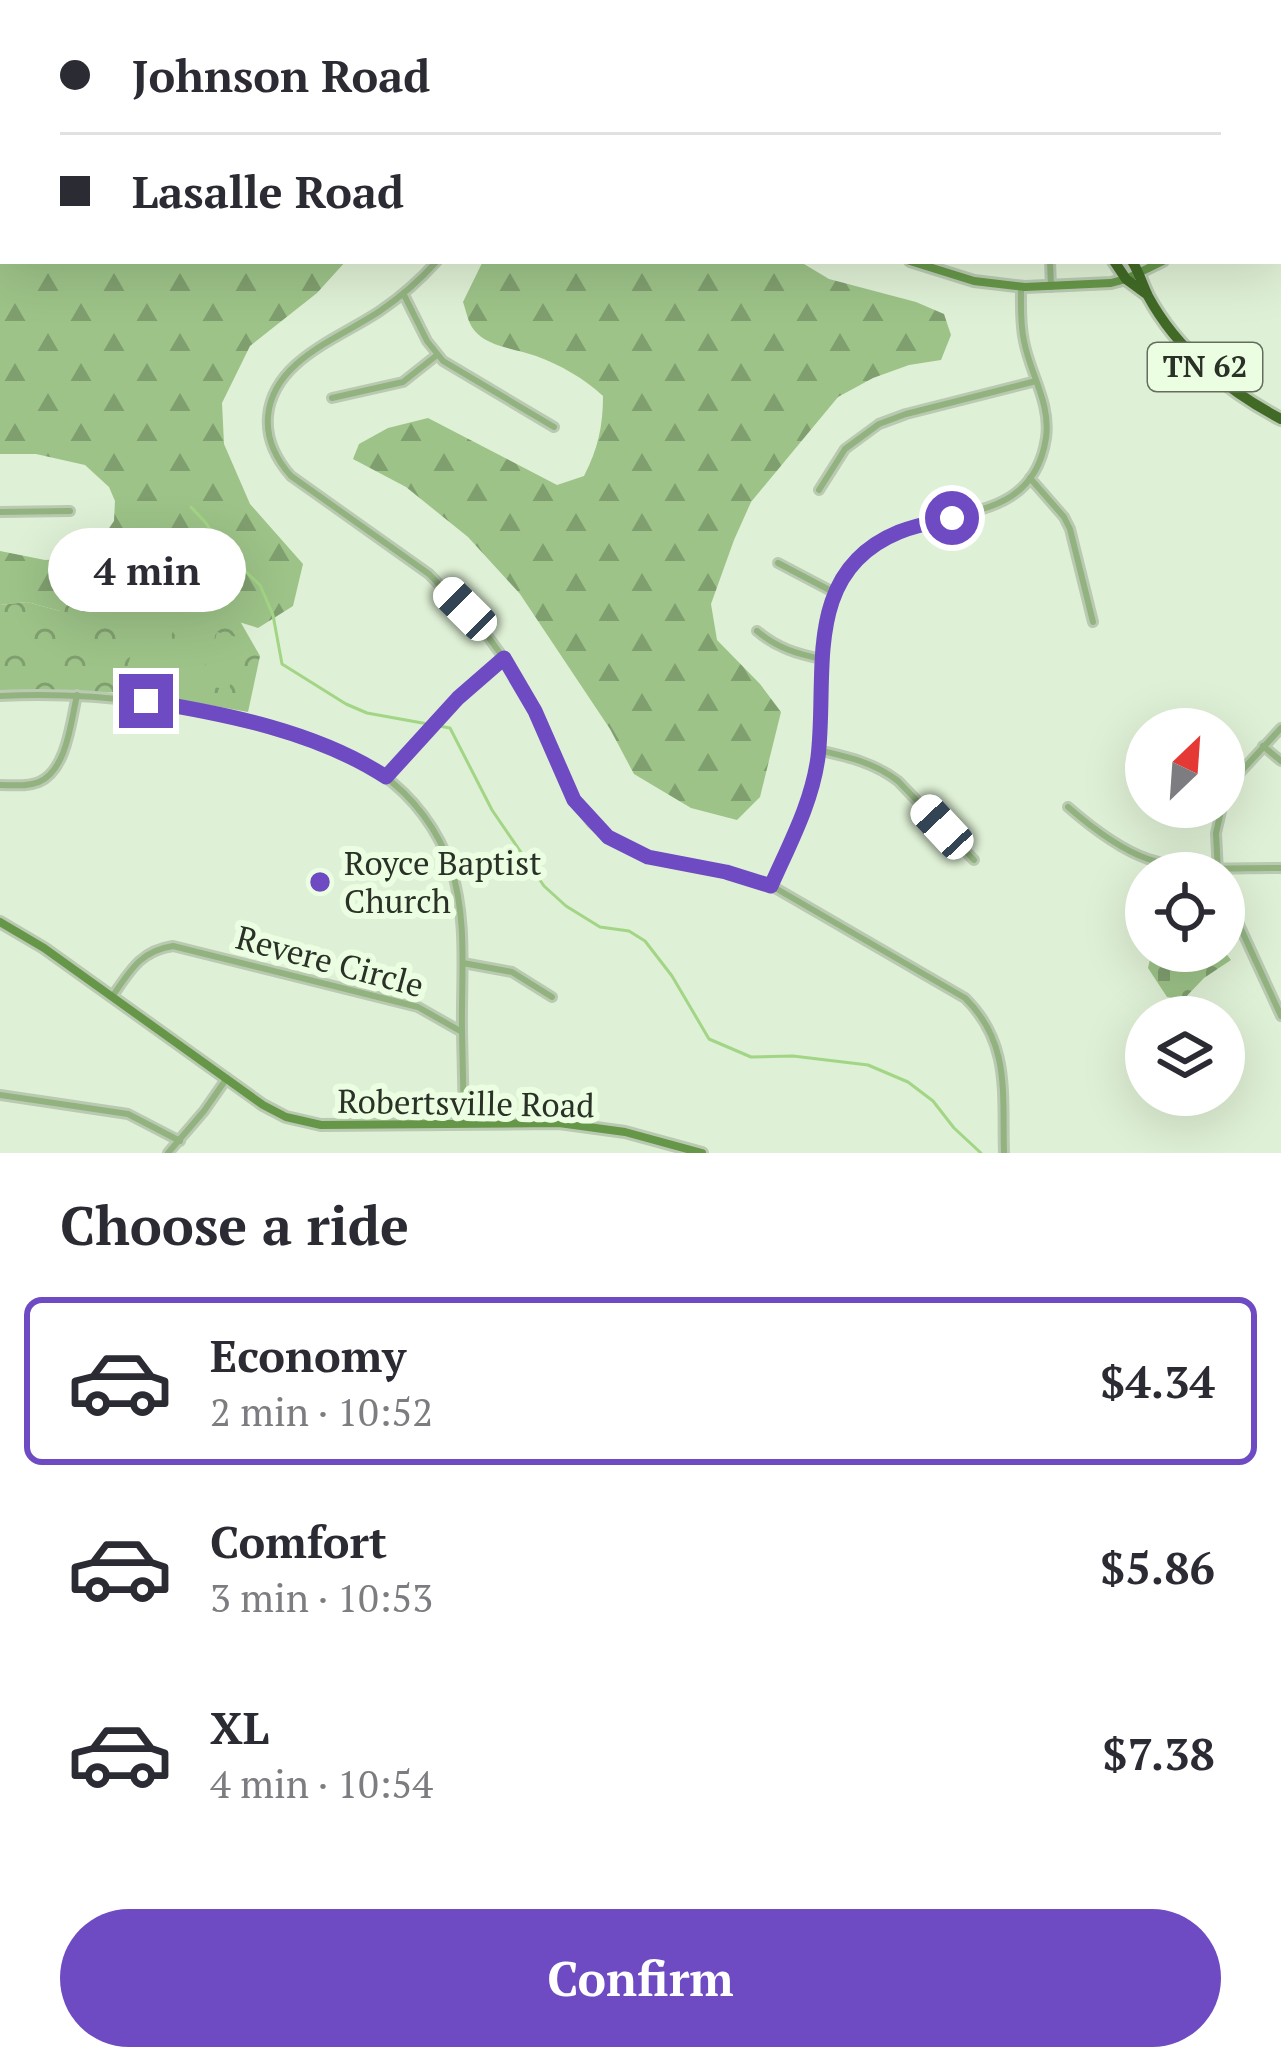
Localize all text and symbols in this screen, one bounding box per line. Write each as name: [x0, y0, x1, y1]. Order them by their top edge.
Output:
text: Johnson Road: [132, 45, 430, 105]
text: Lasalle Road: [132, 161, 404, 221]
road number: TN 62: [1148, 343, 1262, 391]
route start: [925, 491, 979, 545]
callout: 4 min: [47, 527, 245, 611]
text: 4 min: [94, 544, 200, 596]
car: [427, 571, 503, 647]
route end: [119, 674, 173, 728]
north arrow: [1125, 708, 1245, 828]
map controls: [1125, 708, 1245, 1116]
car: [904, 788, 980, 866]
place label: Royce Baptist Church: [344, 841, 542, 922]
button: locate: [1125, 852, 1245, 972]
marker: Royce Baptist Church: [307, 869, 333, 895]
street label: Revere Circle: [232, 915, 429, 1006]
button: layers: [1125, 996, 1245, 1116]
street label: Robertsville Road: [337, 1079, 595, 1126]
text: Choose a ride: [60, 1189, 409, 1260]
text: Economy: [210, 1325, 406, 1385]
icon: car: [66, 1327, 174, 1435]
text: $4.34: [1100, 1351, 1215, 1411]
text: 2 min · 10:52: [210, 1385, 433, 1437]
text: Comfort: [210, 1511, 387, 1571]
icon: car: [66, 1513, 174, 1621]
text: $5.86: [1100, 1537, 1215, 1597]
text: 3 min · 10:53: [210, 1571, 433, 1623]
text: XL: [210, 1697, 269, 1757]
icon: car: [66, 1699, 174, 1807]
text: $7.38: [1102, 1723, 1215, 1783]
text: 4 min · 10:54: [210, 1757, 433, 1809]
button: Confirm: [60, 1909, 1221, 2047]

